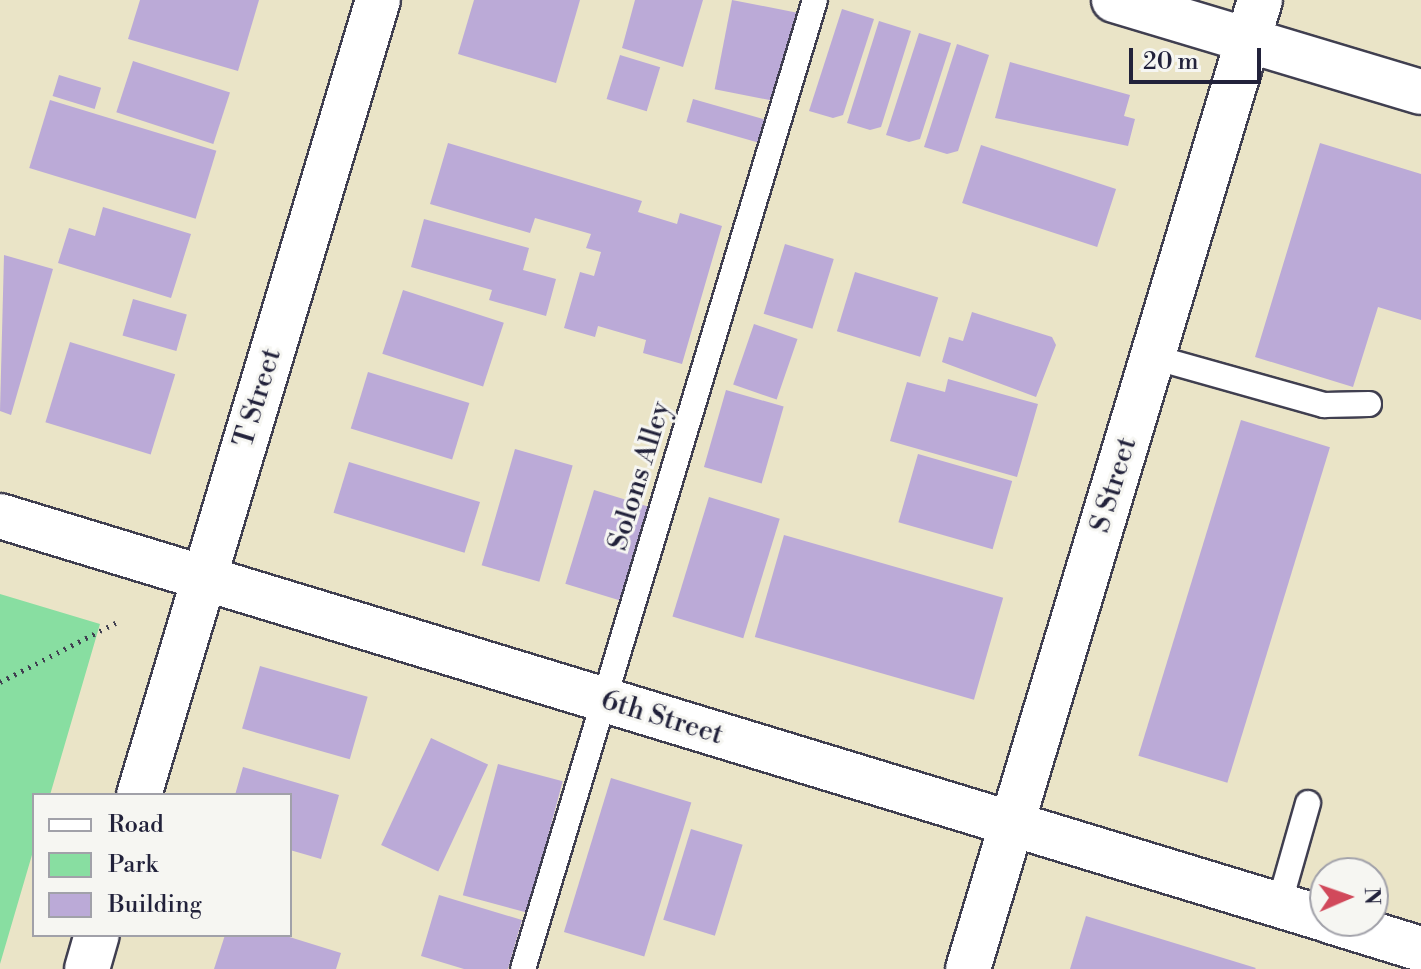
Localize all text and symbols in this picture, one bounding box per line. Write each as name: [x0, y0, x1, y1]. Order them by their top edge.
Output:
scale bar: [1133, 32, 1265, 82]
text: 20 m: [1143, 47, 1199, 77]
street label: T Street: [227, 345, 289, 451]
street label: Solons Alley: [601, 397, 679, 555]
street label: S Street: [1084, 433, 1144, 537]
street label: 6th Street: [597, 684, 727, 752]
legend: [32, 793, 292, 937]
text: Road: [108, 810, 164, 840]
text: Park: [108, 850, 158, 880]
north arrow: [1309, 857, 1389, 937]
text: N: [1358, 887, 1385, 905]
text: Building: [108, 890, 202, 920]

